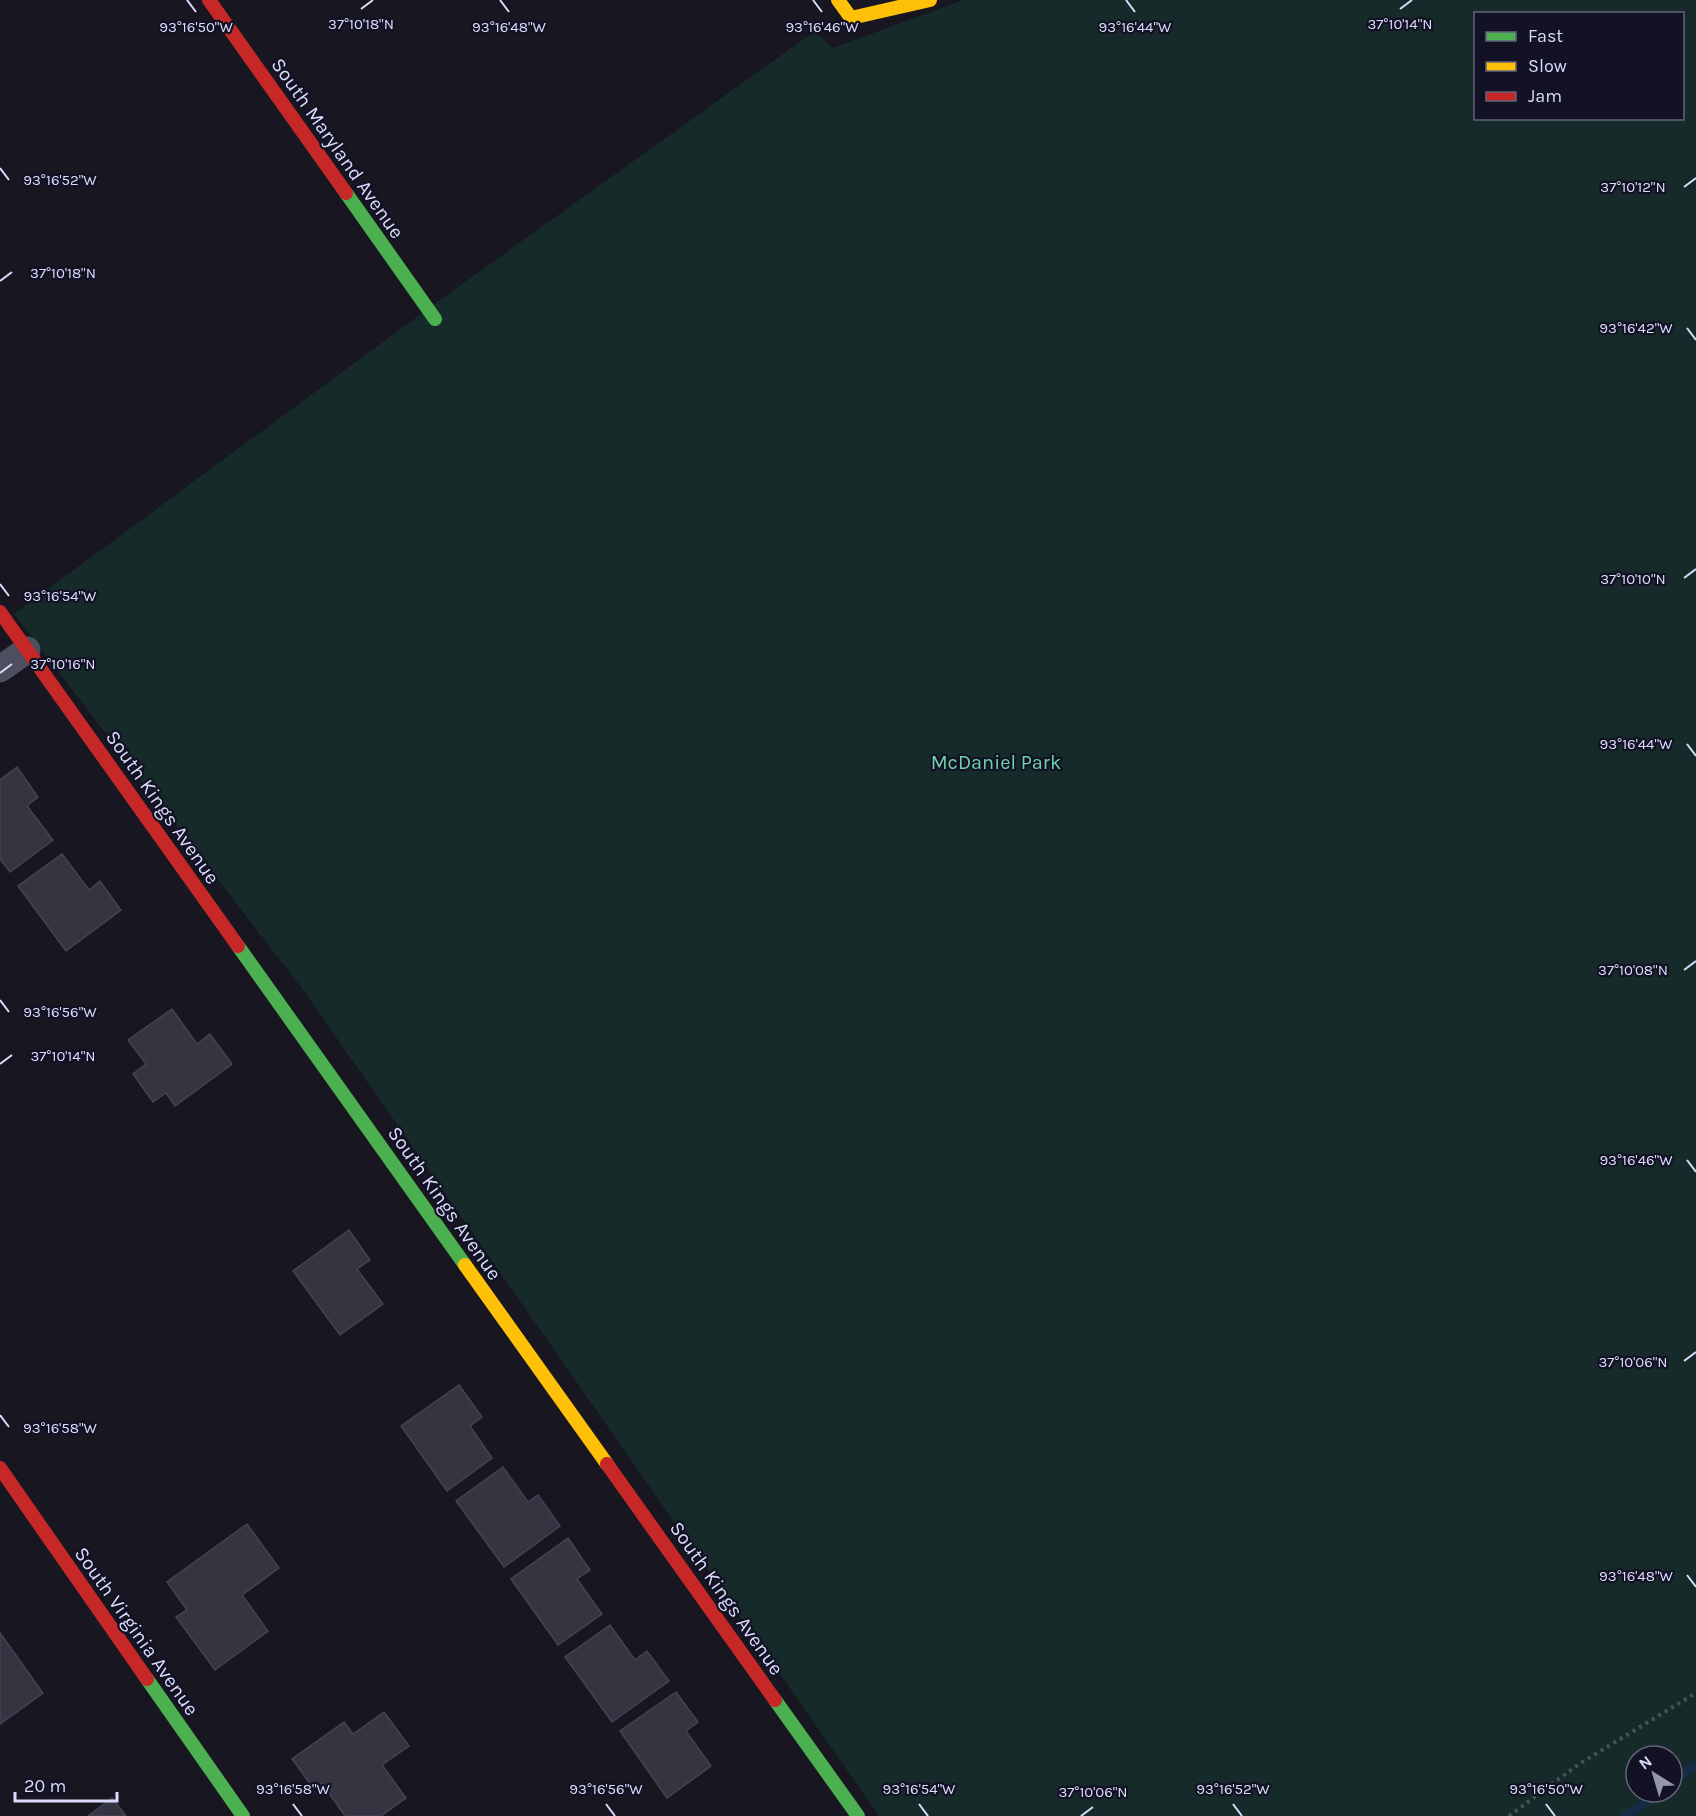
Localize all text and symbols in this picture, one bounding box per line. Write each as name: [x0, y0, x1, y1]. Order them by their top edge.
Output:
legend: [1474, 12, 1684, 120]
text: 37°10'18"N: [328, 15, 394, 33]
text: 37°10'14"N: [1367, 15, 1433, 33]
text: 93°16'50"W: [159, 18, 233, 36]
text: 93°16'48"W: [472, 18, 546, 36]
text: 93°16'46"W: [785, 18, 859, 36]
text: 93°16'44"W: [1099, 18, 1172, 36]
text: Fast: [1528, 25, 1563, 47]
street label: South Maryland Avenue: [266, 54, 409, 243]
text: Slow: [1528, 55, 1567, 77]
text: Jam: [1528, 85, 1562, 107]
text: 93°16'52"W: [23, 171, 97, 189]
text: 37°10'12"N: [1600, 178, 1666, 196]
text: 37°10'18"N: [30, 264, 96, 282]
text: 93°16'42"W: [1599, 319, 1673, 337]
text: 37°10'10"N: [1600, 570, 1666, 588]
text: 93°16'54"W: [23, 587, 97, 605]
text: 37°10'16"N: [30, 655, 96, 673]
street label: South Kings Avenue: [101, 726, 224, 888]
text: 93°16'44"W: [1600, 735, 1673, 753]
park label: McDaniel Park: [931, 751, 1061, 774]
text: 37°10'08"N: [1598, 961, 1668, 979]
text: 93°16'56"W: [23, 1003, 97, 1021]
text: 37°10'14"N: [30, 1047, 96, 1065]
street label: South Kings Avenue: [383, 1122, 506, 1284]
text: 93°16'46"W: [1599, 1151, 1673, 1169]
text: 37°10'06"N: [1598, 1353, 1668, 1371]
text: 93°16'58"W: [23, 1419, 98, 1437]
street label: South Kings Avenue: [665, 1517, 788, 1679]
street label: South Virginia Avenue: [70, 1543, 203, 1720]
text: 93°16'48"W: [1599, 1567, 1673, 1585]
north arrow: [1624, 1744, 1684, 1804]
text: N: [1635, 1751, 1656, 1773]
scale bar: [15, 1765, 117, 1803]
text: 20 m: [24, 1775, 66, 1797]
text: 93°16'58"W: [256, 1780, 331, 1798]
text: 93°16'56"W: [569, 1780, 643, 1798]
text: 93°16'54"W: [882, 1780, 956, 1798]
text: 93°16'52"W: [1196, 1780, 1270, 1798]
text: 93°16'50"W: [1509, 1780, 1583, 1798]
text: 37°10'06"N: [1058, 1783, 1128, 1801]

